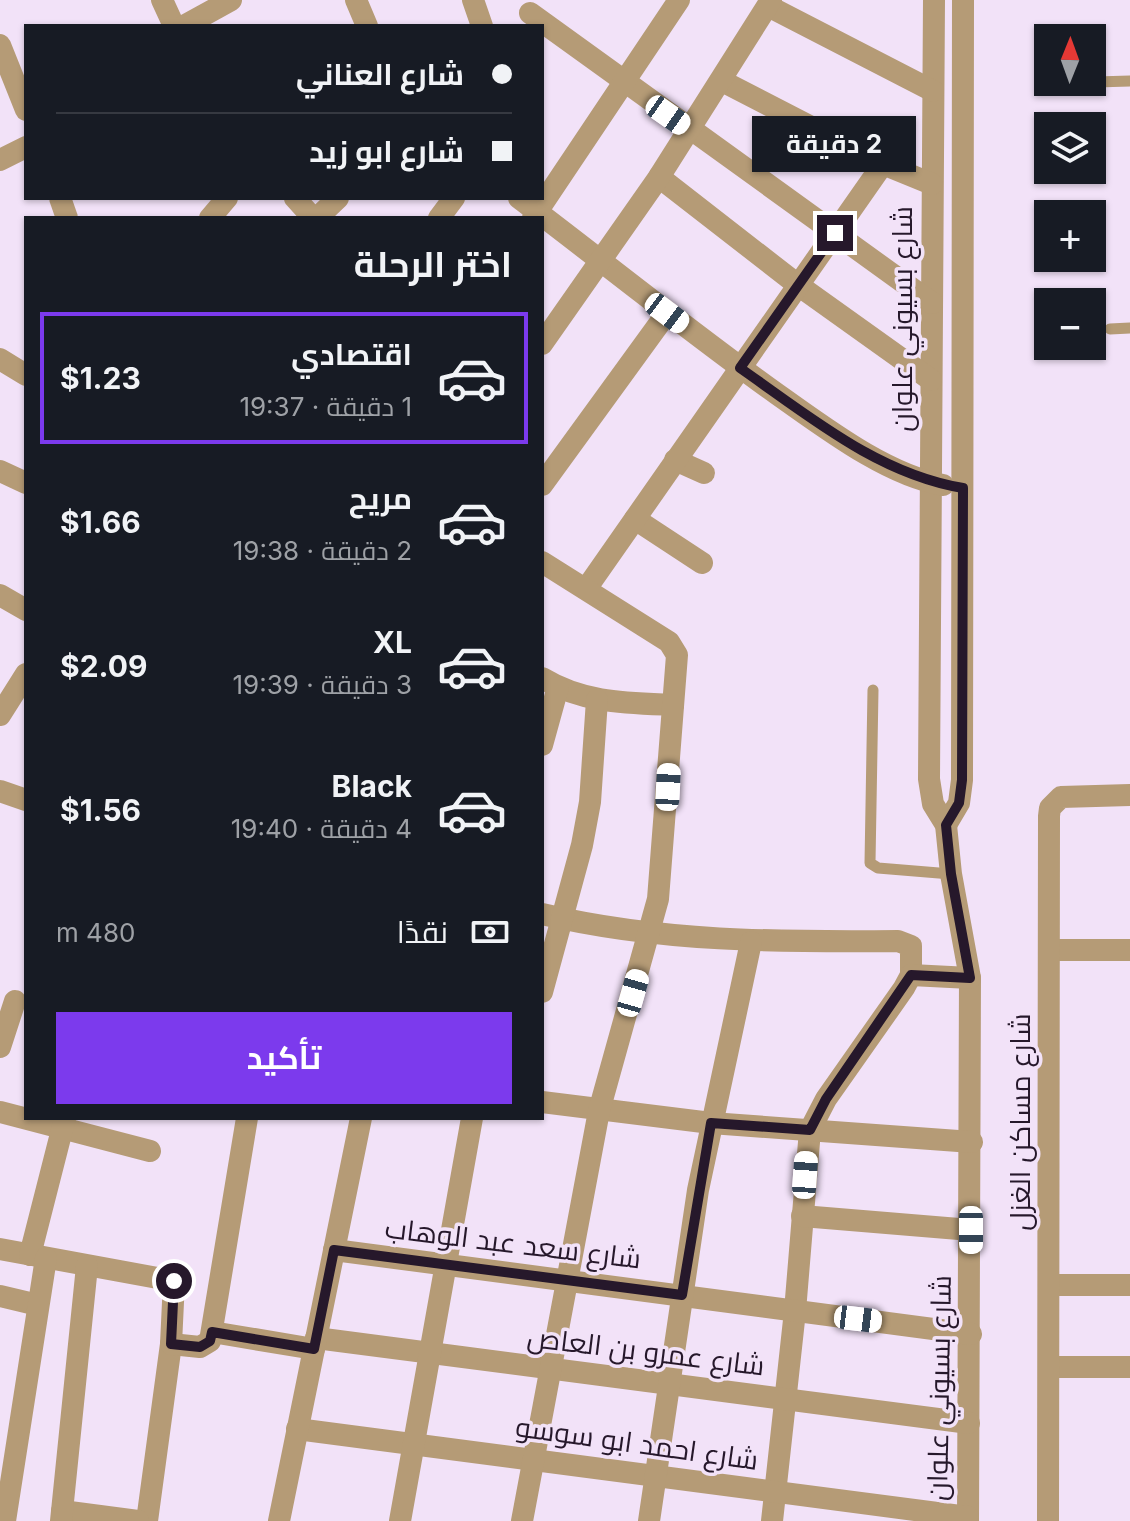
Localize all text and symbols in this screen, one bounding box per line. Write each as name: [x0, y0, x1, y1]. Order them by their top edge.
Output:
north arrow: [1034, 24, 1106, 96]
map controls: [1034, 24, 1106, 360]
text: شارع العناني: [296, 56, 464, 92]
car: [641, 91, 695, 139]
button: layers: [1034, 112, 1106, 184]
callout: 2 دقيقة: [753, 117, 917, 173]
text: 2 دقيقة: [786, 128, 882, 159]
text: شارع ابو زيد: [309, 133, 464, 169]
button: +: [1034, 200, 1106, 272]
street label: شارع بسيوني علوان: [885, 206, 924, 432]
route end: [817, 215, 853, 251]
text: اختر الرحلة: [354, 242, 512, 286]
button: −: [1034, 288, 1106, 360]
car: [641, 289, 693, 337]
text: اقتصادي: [291, 336, 412, 372]
icon: car: [436, 342, 508, 414]
text: $1.23: [60, 360, 141, 396]
text: 1 دقيقة · 19:37: [239, 391, 412, 422]
text: مريح: [349, 480, 412, 516]
icon: car: [436, 486, 508, 558]
text: $1.66: [60, 504, 141, 540]
text: 2 دقيقة · 19:38: [233, 535, 412, 566]
text: XL: [373, 624, 412, 660]
icon: car: [436, 630, 508, 702]
text: $2.09: [60, 648, 147, 684]
text: 3 دقيقة · 19:39: [233, 669, 412, 700]
car: [655, 762, 681, 812]
text: Black: [332, 768, 412, 804]
icon: car: [436, 774, 508, 846]
text: $1.56: [60, 792, 141, 828]
text: 4 دقيقة · 19:40: [231, 813, 412, 844]
icon: cash: [468, 910, 512, 954]
text: نقدًا: [397, 914, 448, 950]
text: 480 m: [56, 917, 135, 948]
car: [615, 967, 651, 1019]
button: تأكيد: [56, 1012, 512, 1104]
street label: شارع مساكن الغزل: [1003, 1013, 1039, 1231]
car: [791, 1150, 819, 1200]
car: [959, 1206, 983, 1254]
street label: شارع سعد عبد الوهاب: [383, 1210, 643, 1278]
route start: [156, 1263, 192, 1299]
street label: شارع بسيوني علوان: [920, 1275, 963, 1501]
car: [833, 1304, 883, 1334]
street label: شارع عمرو بن العاص: [525, 1320, 767, 1384]
street label: شارع احمد ابو سوسو: [513, 1409, 761, 1479]

